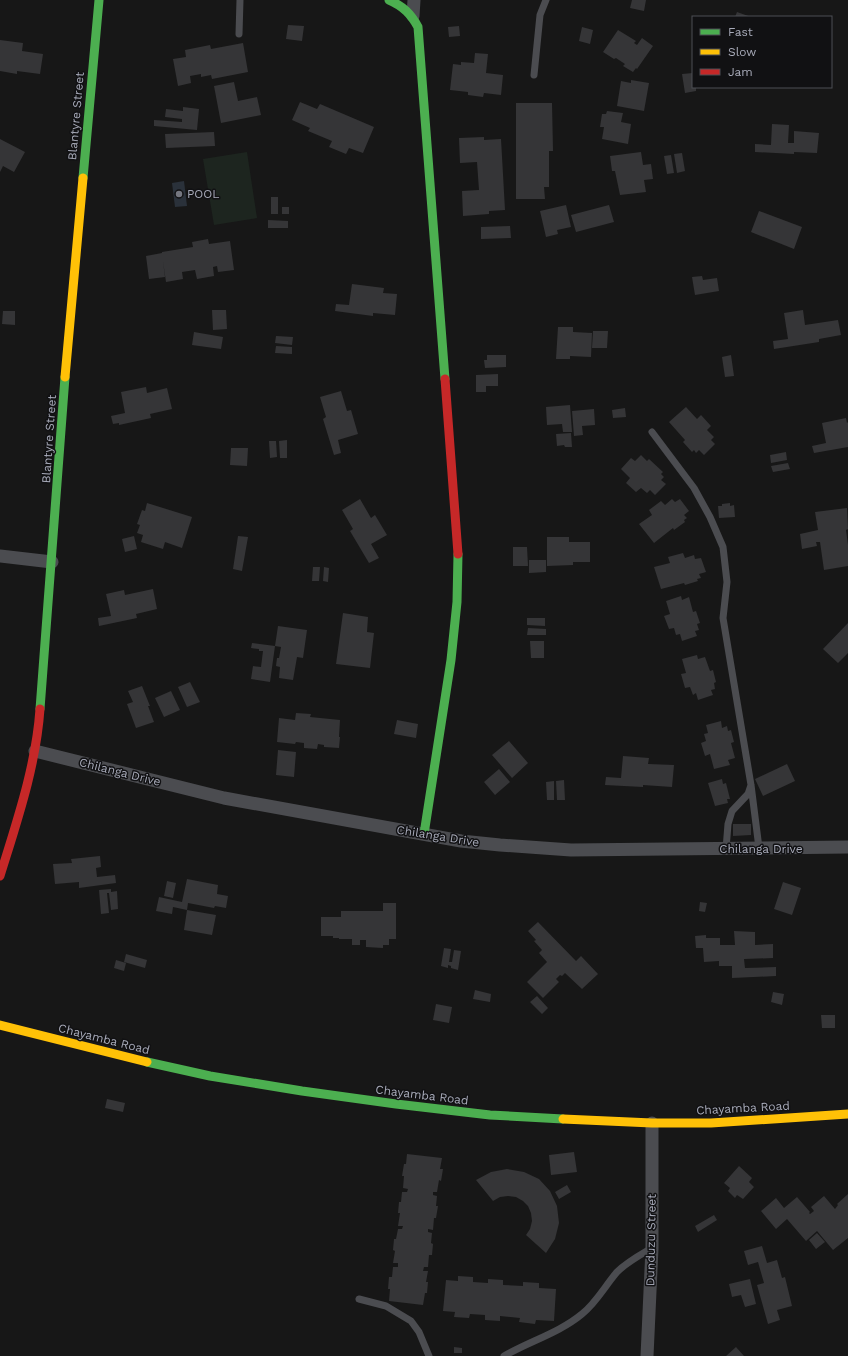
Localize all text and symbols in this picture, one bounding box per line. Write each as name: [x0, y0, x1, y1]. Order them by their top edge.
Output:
legend: [692, 16, 832, 88]
text: Fast: [728, 25, 753, 39]
text: Slow: [728, 45, 756, 59]
text: Jam: [728, 65, 753, 79]
street label: Blantyre Street: [65, 71, 87, 161]
place label: POOL: [187, 187, 219, 201]
marker: POOL: [174, 189, 184, 199]
street label: Blantyre Street: [39, 394, 59, 484]
street label: Chilanga Drive: [78, 755, 162, 789]
street label: Chilanga Drive: [396, 823, 480, 849]
street label: Chilanga Drive: [719, 842, 803, 856]
street label: Chayamba Road: [57, 1021, 151, 1057]
street label: Chayamba Road: [375, 1082, 469, 1108]
street label: Chayamba Road: [696, 1099, 790, 1117]
street label: Dunduzu Street: [643, 1194, 659, 1286]

